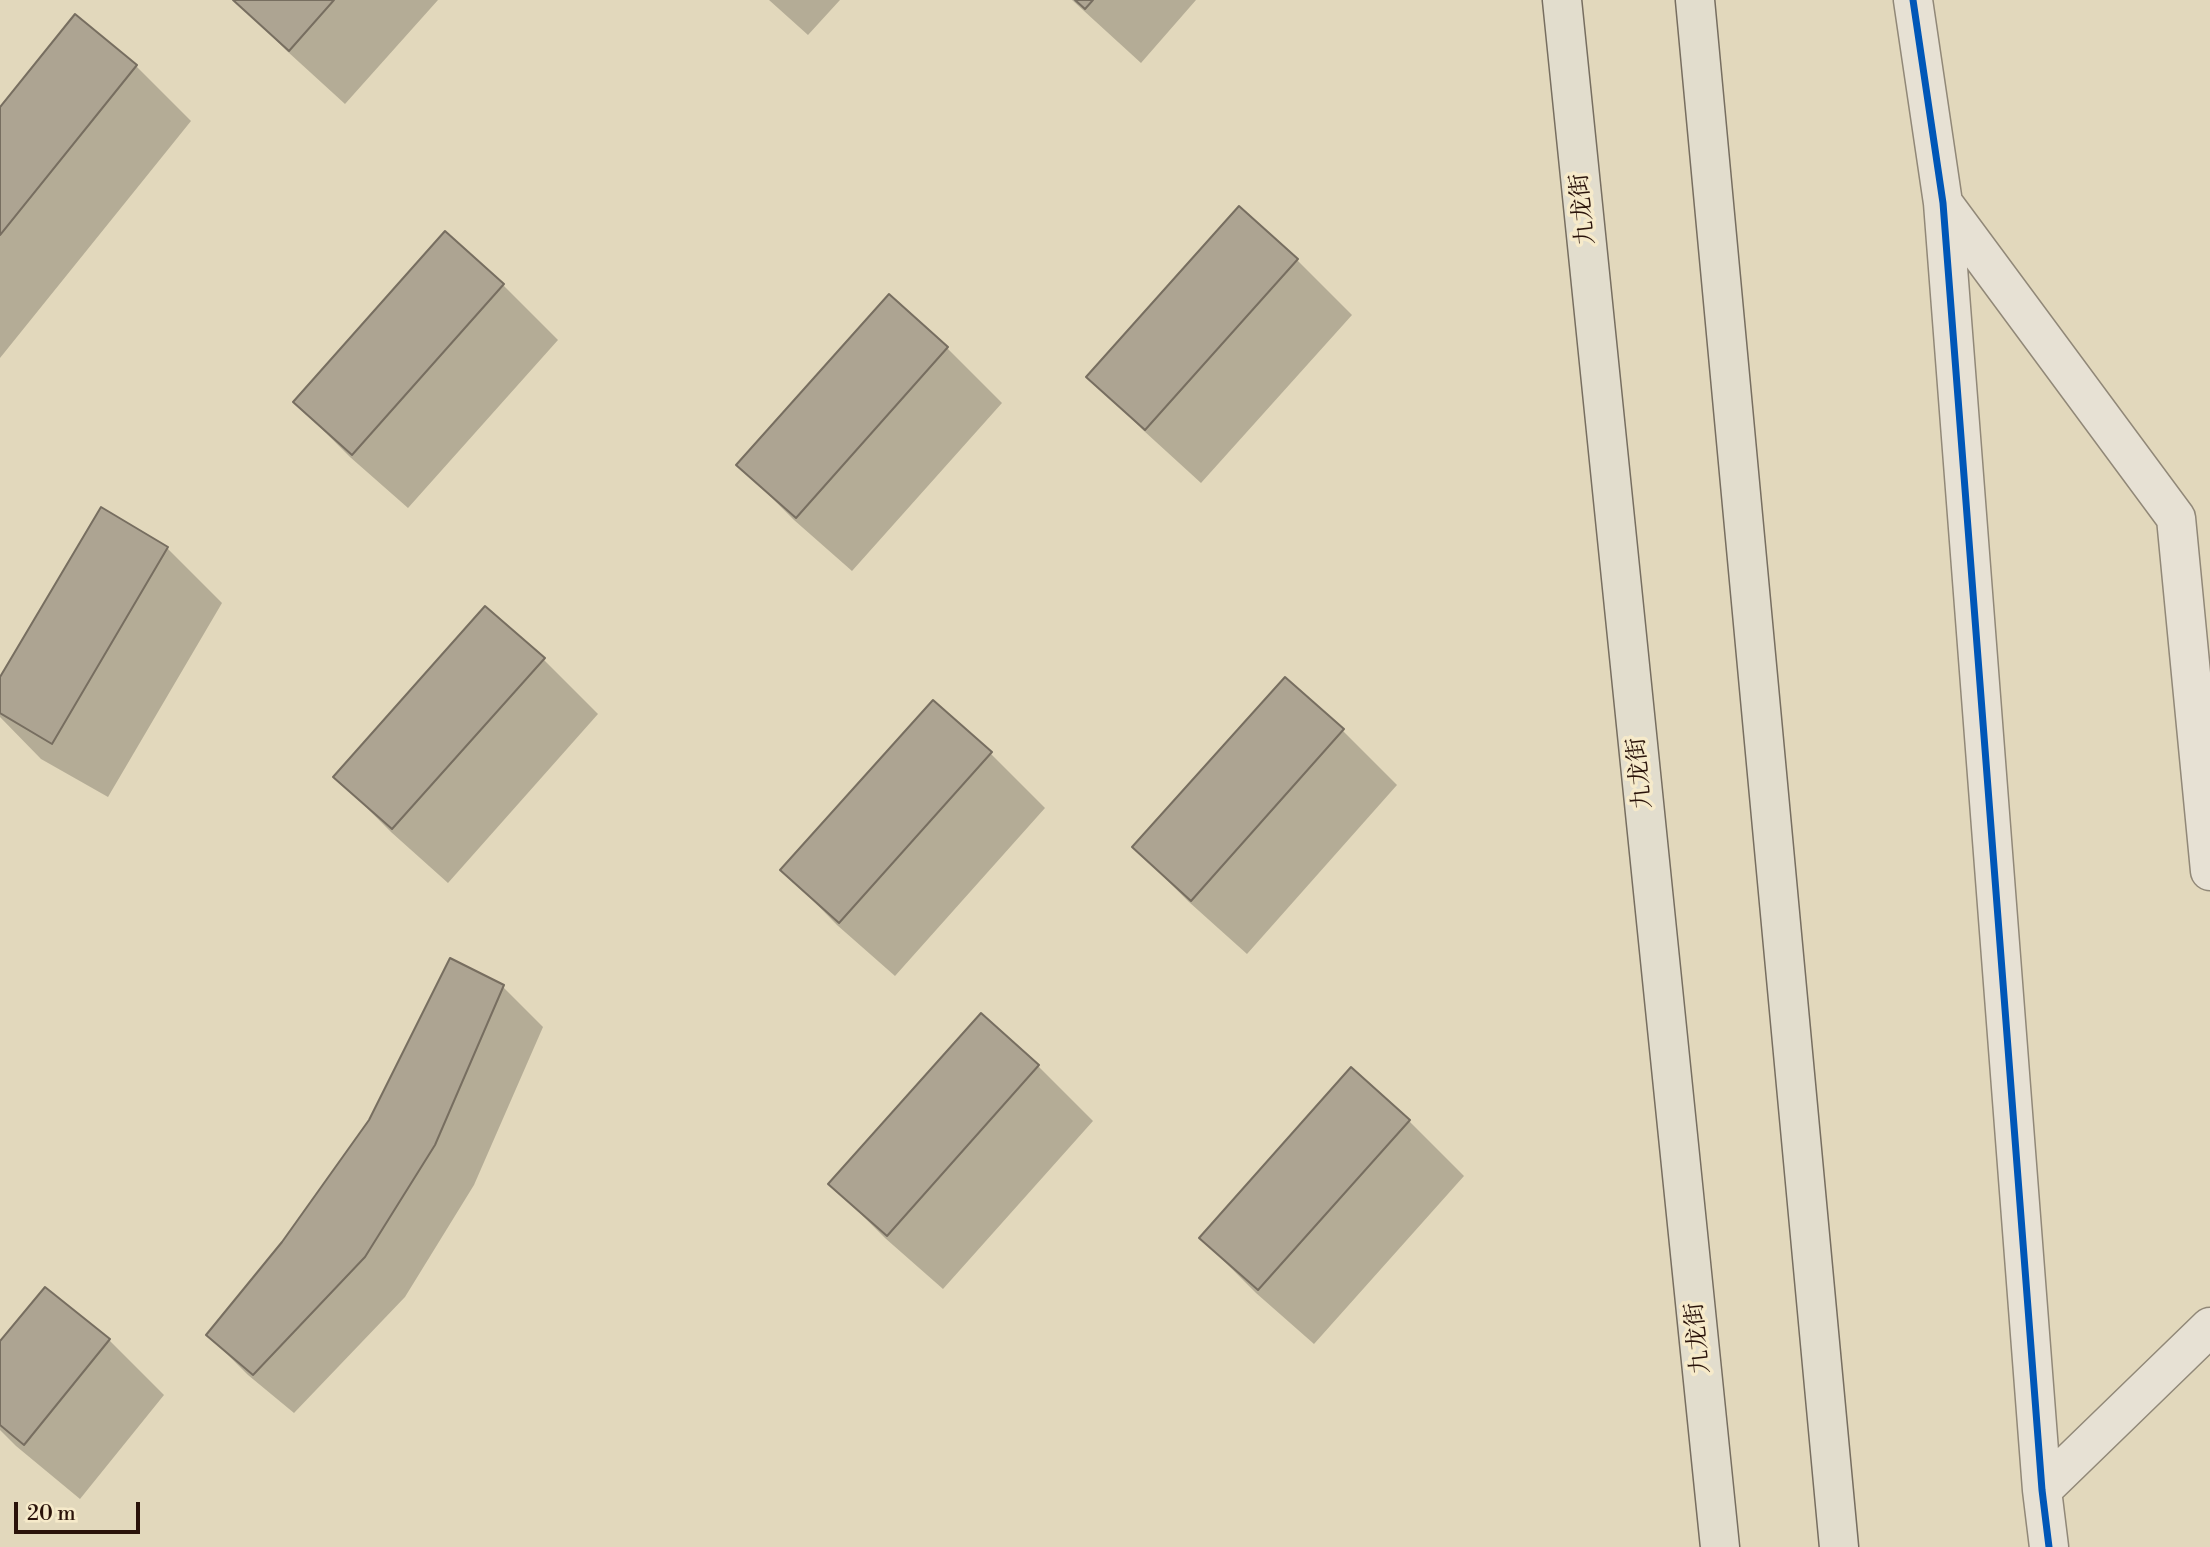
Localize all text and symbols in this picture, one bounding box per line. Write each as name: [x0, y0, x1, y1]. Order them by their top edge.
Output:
street label: 九龙街: [1566, 172, 1602, 246]
street label: 九龙街: [1623, 736, 1659, 810]
street label: 九龙街: [1681, 1301, 1717, 1375]
scale bar: [18, 1488, 144, 1532]
text: 20 m: [27, 1501, 76, 1527]

